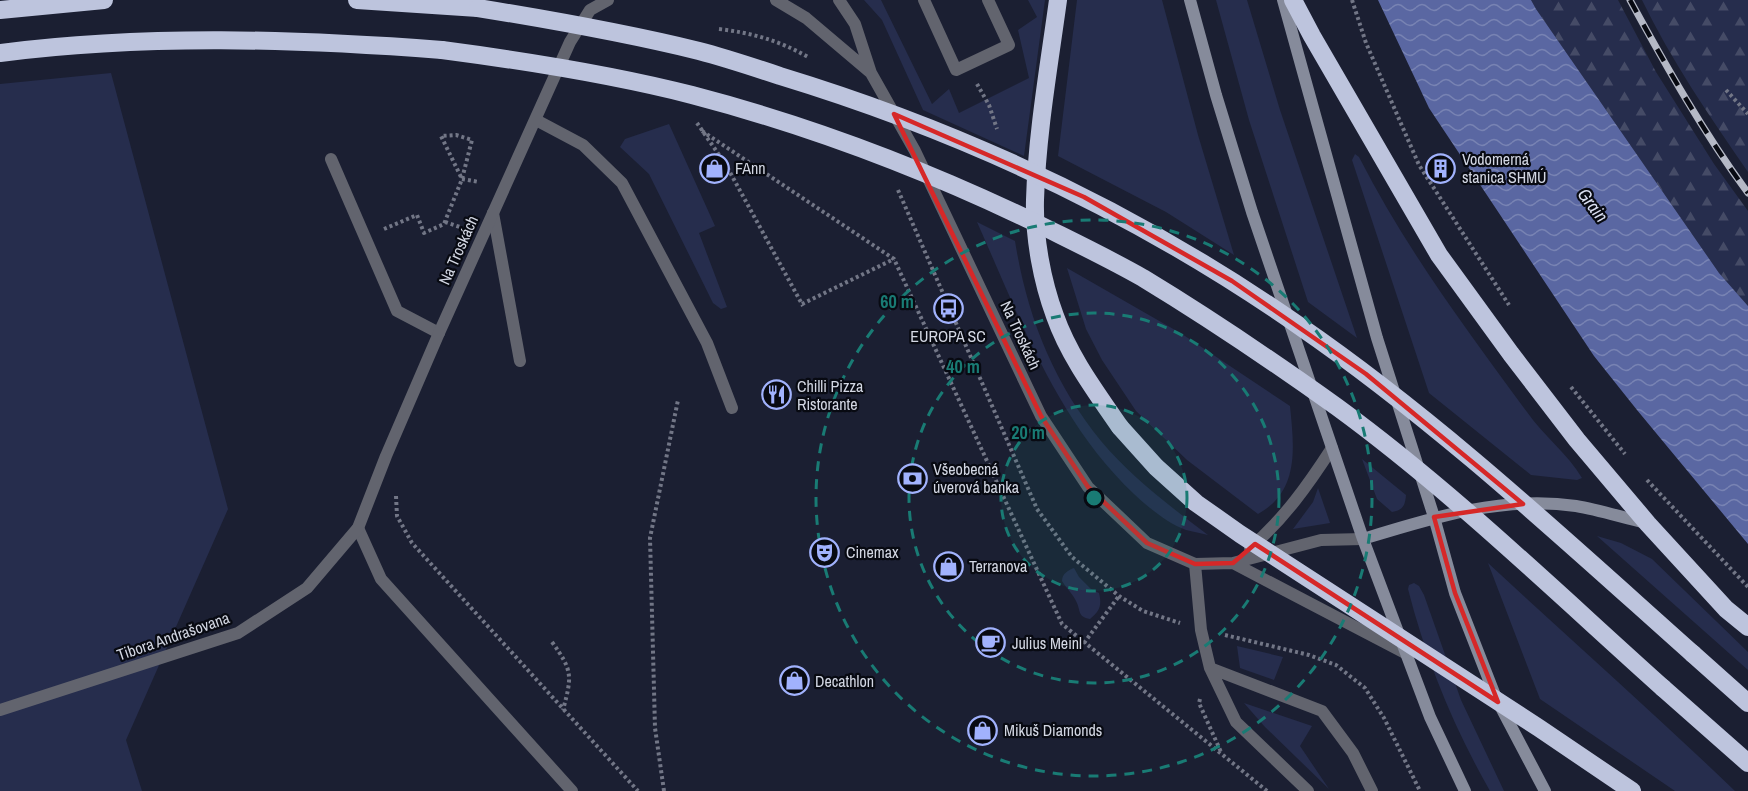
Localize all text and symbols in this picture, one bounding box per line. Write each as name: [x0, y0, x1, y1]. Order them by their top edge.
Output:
place label: Vodomerná stanica SHMÚ: [1462, 148, 1547, 188]
shop icon: FAnn: [698, 152, 730, 184]
building icon: Vodomerná stanica SHMÚ: [1425, 152, 1457, 184]
place label: FAnn: [735, 157, 766, 179]
water label: Grain: [1572, 183, 1614, 227]
street label: Na Troskách: [433, 212, 483, 288]
text: 60 m: [880, 289, 914, 314]
bus stop icon: EUROPA SC: [932, 292, 964, 324]
street label: Na Troskách: [995, 297, 1047, 373]
place label: EUROPA SC: [910, 325, 986, 347]
text: 40 m: [946, 354, 980, 379]
place label: Chilli Pizza Ristorante: [797, 375, 864, 415]
restaurant icon: Chilli Pizza Ristorante: [760, 379, 792, 411]
text: 20 m: [1011, 420, 1045, 445]
place label: Všeobecná úverová banka: [933, 458, 1020, 498]
bank icon: Všeobecná úverová banka: [896, 462, 928, 494]
centre of rings: [1084, 488, 1104, 508]
theatre icon: Cinemax: [809, 536, 841, 568]
place label: Cinemax: [846, 541, 899, 563]
shop icon: Terranova: [932, 550, 964, 582]
place label: Terranova: [969, 555, 1028, 577]
street label: Tibora Andrašovana: [114, 606, 233, 666]
cafe icon: Julius Meinl: [975, 627, 1007, 659]
place label: Julius Meinl: [1012, 632, 1082, 654]
shop icon: Decathlon: [778, 665, 810, 697]
place label: Decathlon: [815, 670, 874, 692]
shop icon: Mikuš Diamonds: [967, 714, 999, 746]
place label: Mikuš Diamonds: [1004, 719, 1102, 741]

